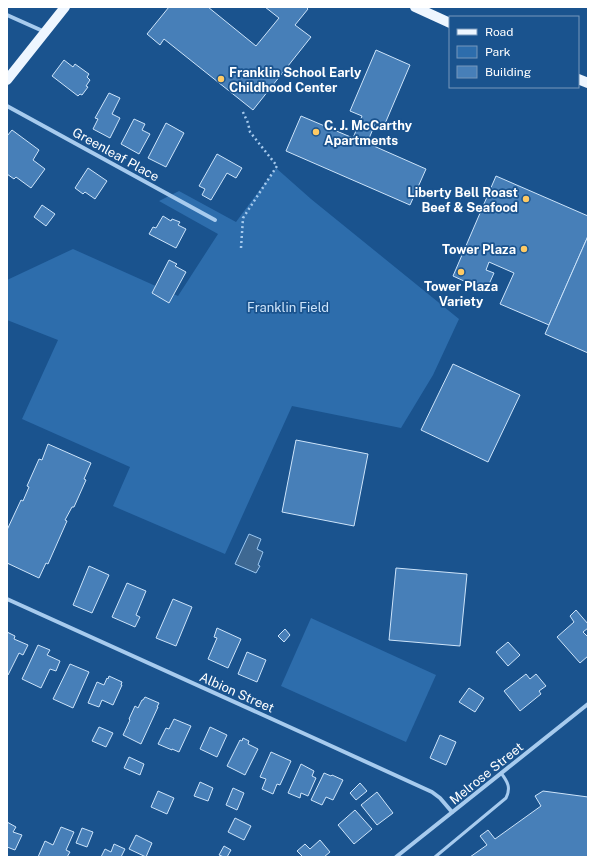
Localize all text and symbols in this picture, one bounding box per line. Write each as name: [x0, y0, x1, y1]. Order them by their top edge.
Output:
legend: [449, 16, 579, 88]
text: Road: [485, 25, 513, 39]
text: Park: [485, 45, 511, 59]
place label: Franklin School Early Childhood Center: [229, 65, 362, 95]
text: Building: [485, 65, 531, 79]
marker: Franklin School Early Childhood Center: [216, 74, 226, 84]
place label: C. J. McCarthy Apartments: [324, 118, 413, 148]
street label: Greenleaf Place: [70, 124, 162, 184]
marker: C. J. McCarthy Apartments: [311, 127, 321, 137]
place label: Liberty Bell Roast Beef & Seafood: [407, 185, 518, 215]
marker: Liberty Bell Roast Beef & Seafood: [521, 194, 531, 204]
place label: Tower Plaza: [442, 242, 516, 257]
marker: Tower Plaza: [519, 244, 529, 254]
marker: Tower Plaza Variety: [456, 267, 466, 277]
place label: Tower Plaza Variety: [424, 279, 498, 309]
park label: Franklin Field: [247, 300, 329, 315]
street label: Albion Street: [197, 669, 276, 716]
street label: Melrose Street: [447, 739, 526, 808]

